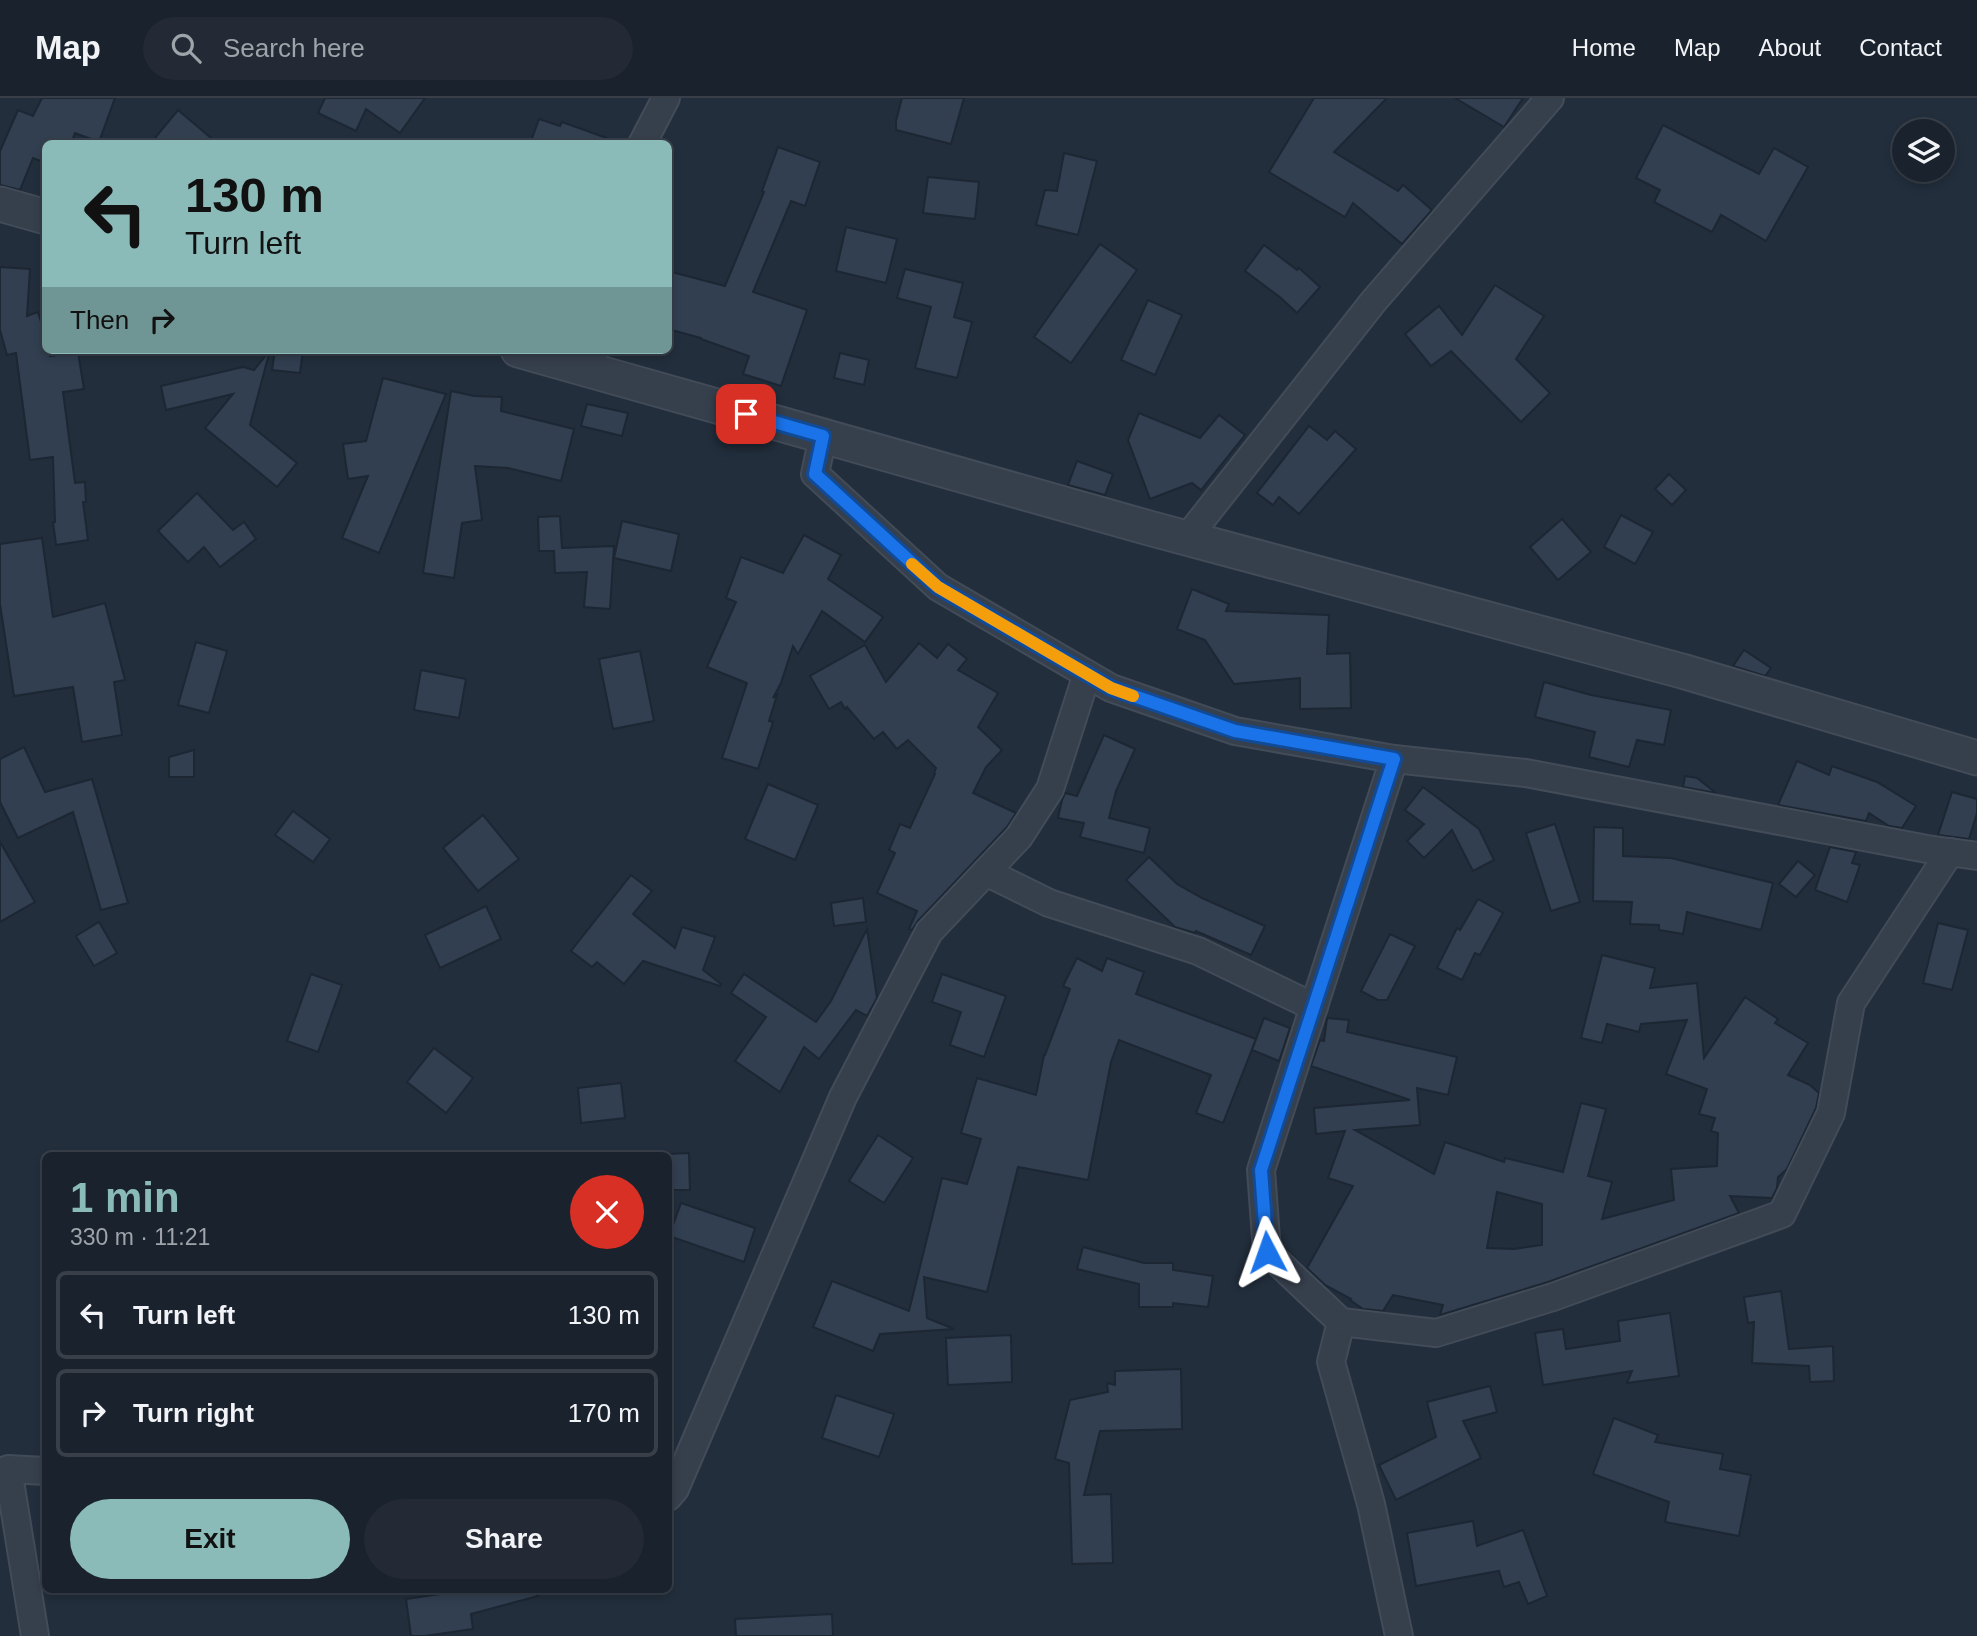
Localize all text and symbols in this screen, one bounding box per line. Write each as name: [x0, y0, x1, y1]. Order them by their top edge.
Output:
search box: [143, 17, 633, 80]
text: Map: [35, 29, 101, 66]
icon: search: [167, 29, 205, 67]
text: Search here: [223, 33, 365, 63]
text: Home: [1572, 34, 1636, 61]
text: Map: [1674, 34, 1721, 61]
text: About: [1759, 34, 1821, 61]
text: Contact: [1859, 34, 1942, 61]
map controls: [1892, 119, 1955, 182]
button: layers: [1892, 119, 1955, 182]
icon: left: [70, 168, 161, 259]
text: 130 m: [185, 168, 324, 222]
text: Turn left: [185, 225, 301, 261]
icon: right: [143, 301, 181, 339]
text: Then: [70, 305, 129, 335]
pin: [716, 384, 776, 444]
icon: arrive: [727, 395, 765, 433]
text: 1 min: [70, 1174, 180, 1221]
button: close: [570, 1175, 644, 1249]
position arrow: [1230, 1215, 1304, 1289]
text: 330 m · 11:21: [70, 1224, 210, 1250]
icon: left: [74, 1296, 112, 1334]
text: Turn left: [133, 1300, 235, 1330]
text: 130 m: [568, 1300, 640, 1330]
icon: right: [74, 1394, 112, 1432]
text: Turn right: [133, 1398, 254, 1428]
text: 170 m: [568, 1398, 640, 1428]
button: Exit: [70, 1499, 350, 1579]
button: Share: [364, 1499, 644, 1579]

